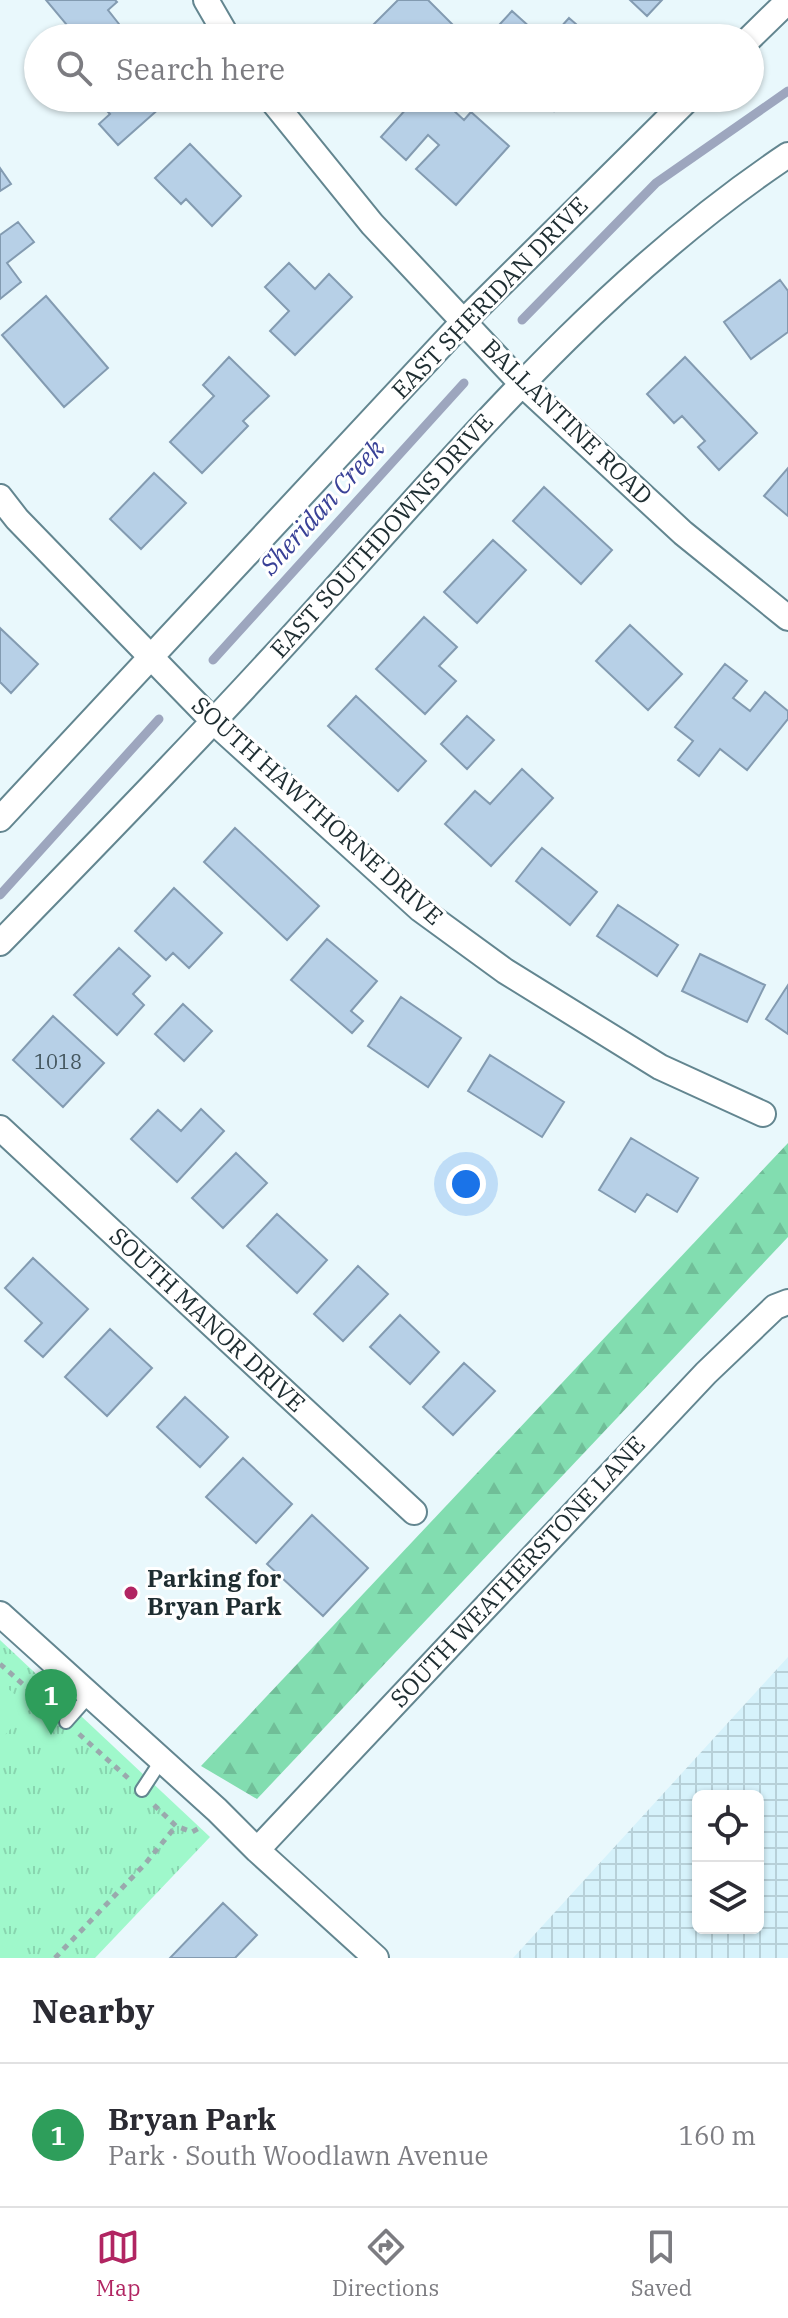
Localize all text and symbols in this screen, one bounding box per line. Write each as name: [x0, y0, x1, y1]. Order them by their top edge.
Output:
search box: [24, 24, 764, 112]
icon: search: [52, 46, 96, 90]
text: Search here: [116, 49, 285, 88]
street label: EAST SHERIDAN DRIVE: [384, 189, 594, 405]
street label: BALLANTINE ROAD: [476, 331, 660, 511]
street label: EAST SOUTHDOWNS DRIVE: [263, 406, 500, 664]
water label: Sheridan Creek: [251, 431, 391, 582]
street label: SOUTH HAWTHORNE DRIVE: [185, 689, 450, 932]
house number: 1018: [34, 1048, 82, 1075]
your location: [446, 1164, 486, 1204]
street label: SOUTH MANOR DRIVE: [103, 1220, 312, 1419]
street label: SOUTH WEATHERSTONE LANE: [383, 1429, 652, 1714]
place label: Parking for Bryan Park: [147, 1562, 281, 1622]
marker: Parking for Bryan Park: [122, 1584, 140, 1602]
pin: 1: [25, 1669, 77, 1735]
map controls: [692, 1790, 764, 1934]
button: locate: [692, 1790, 764, 1862]
button: layers: [692, 1862, 764, 1934]
text: Nearby: [32, 1988, 154, 2032]
text: Bryan Park: [108, 2099, 276, 2138]
text: 1: [50, 2118, 66, 2152]
text: 160 m: [678, 2118, 756, 2152]
text: Park · South Woodlawn Avenue: [108, 2138, 488, 2172]
tab: Map: [96, 2225, 140, 2302]
tab: Directions: [332, 2225, 439, 2302]
tab: Saved: [631, 2225, 692, 2302]

